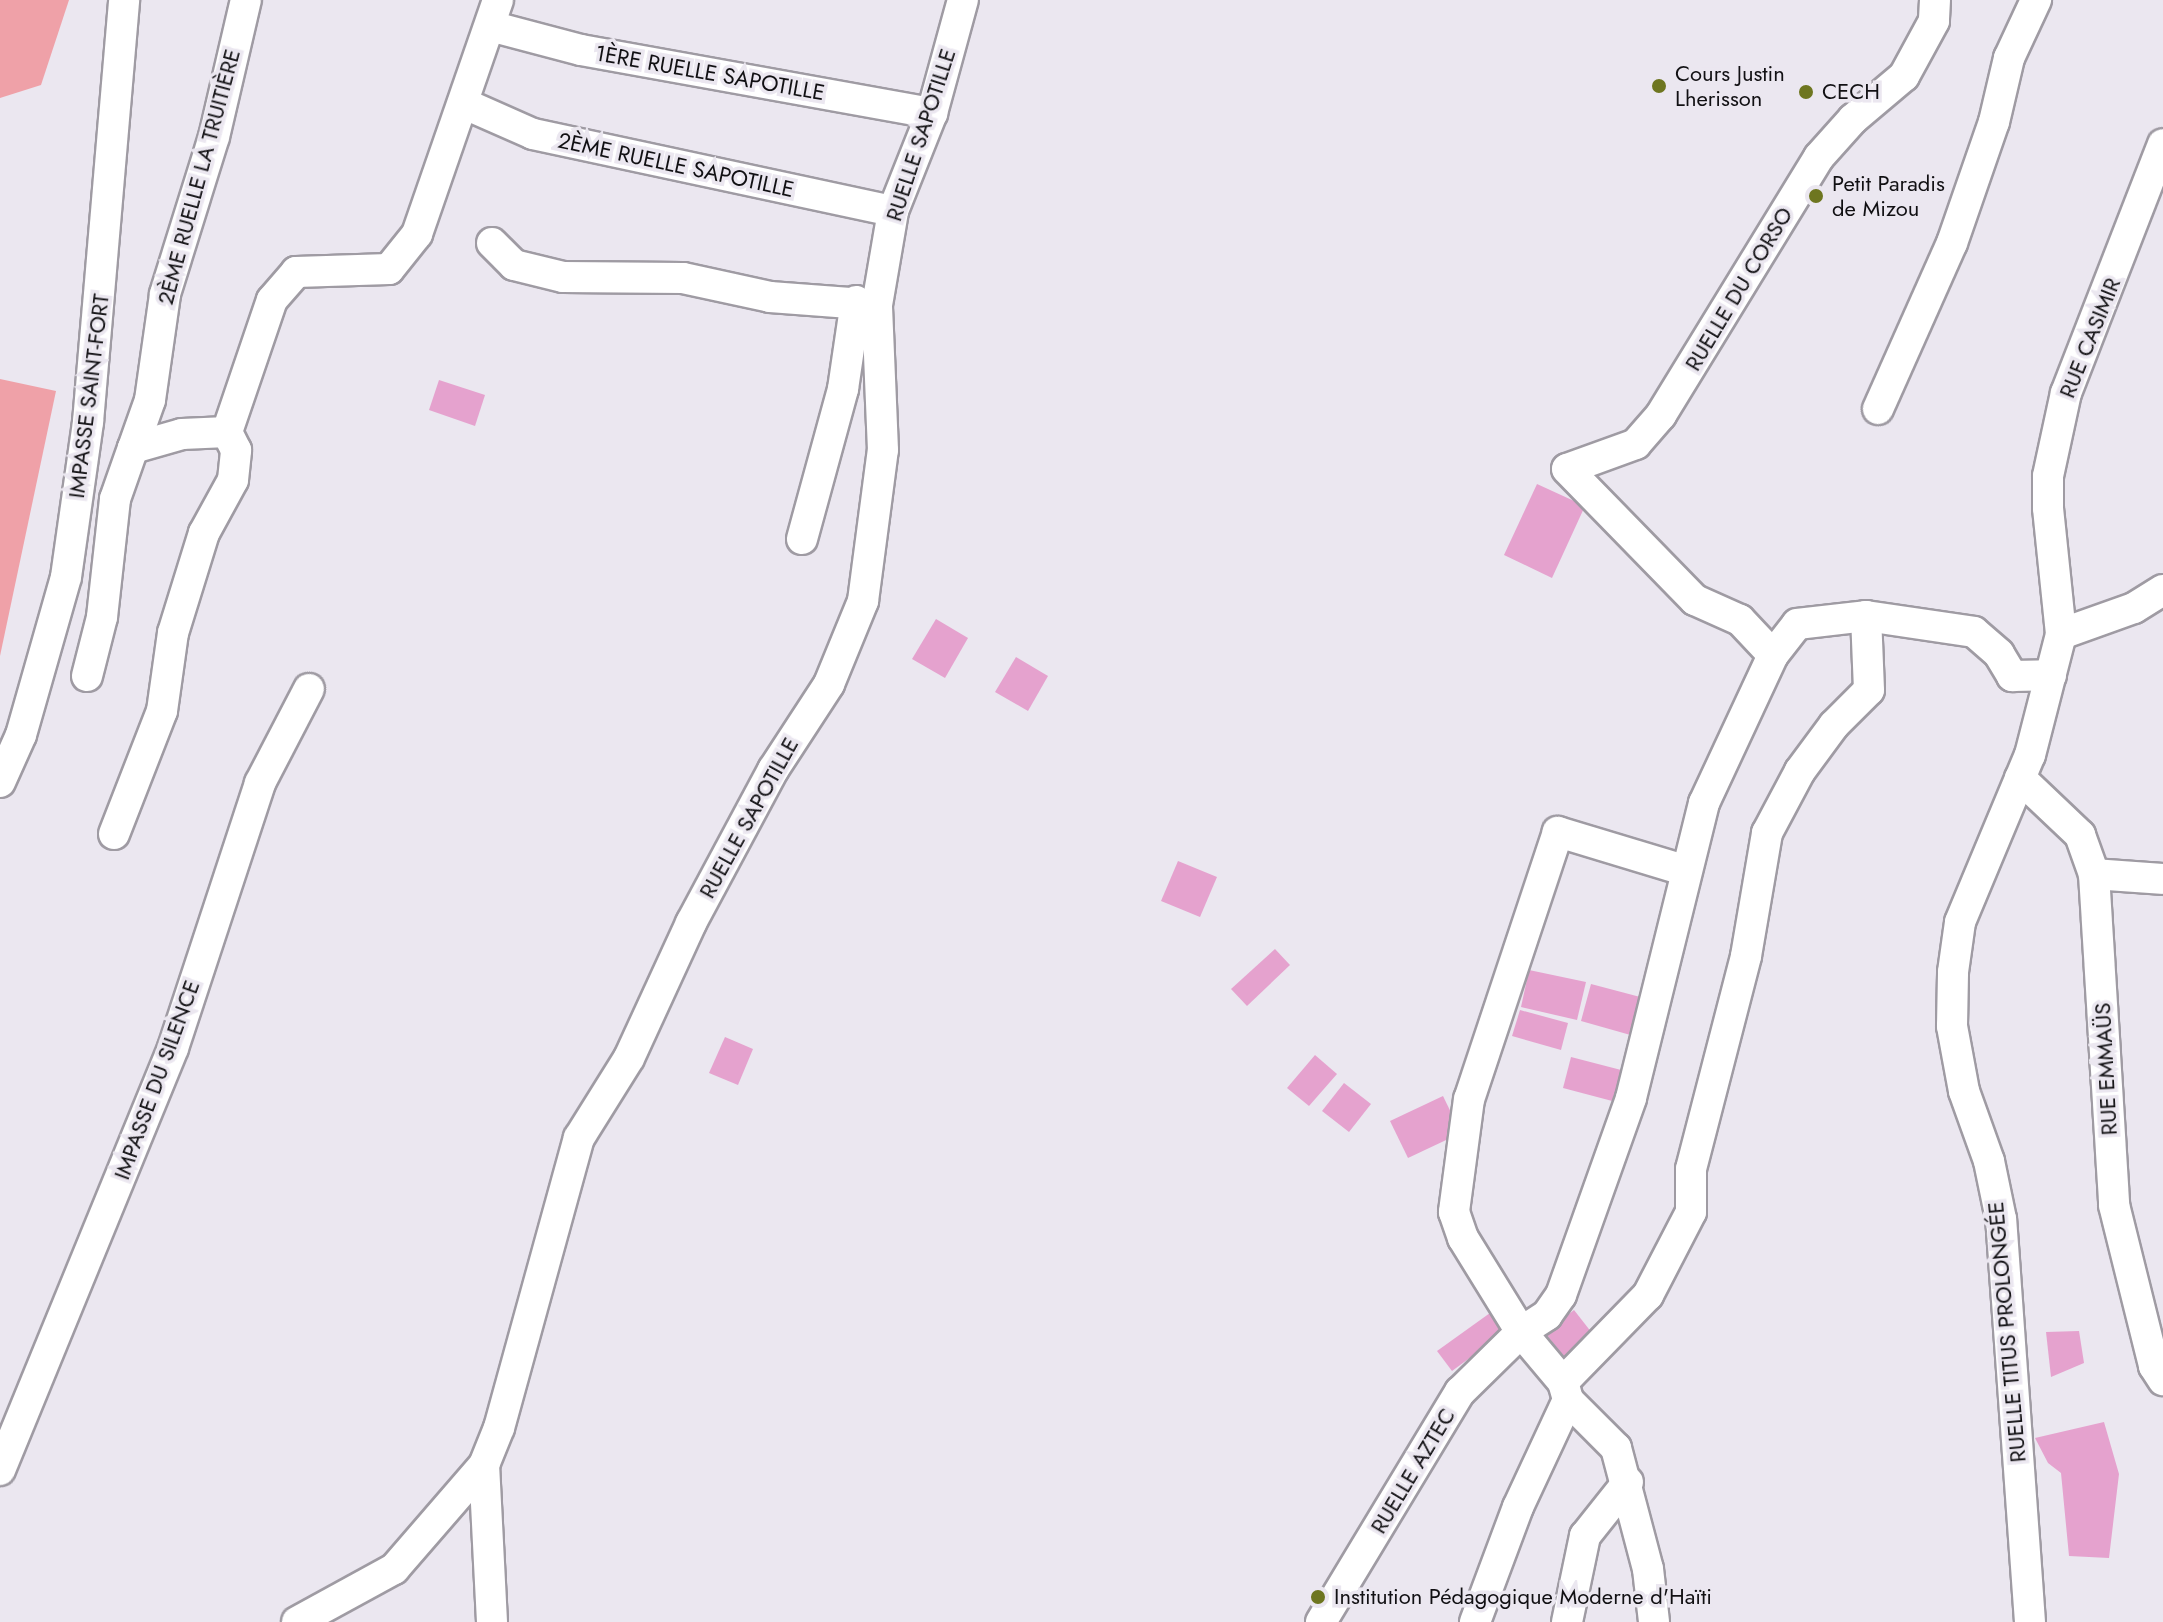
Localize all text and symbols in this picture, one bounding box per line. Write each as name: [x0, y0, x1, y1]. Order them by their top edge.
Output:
street label: 1ÈRE RUELLE SAPOTILLE: [593, 40, 827, 106]
street label: 2ÈME RUELLE LA TRUITIÈRE: [152, 46, 246, 308]
street label: RUELLE SAPOTILLE: [881, 46, 961, 224]
place label: Cours Justin Lherisson: [1675, 60, 1785, 112]
marker: Cours Justin Lherisson: [1650, 77, 1668, 95]
place label: CECH: [1822, 79, 1880, 105]
marker: CECH: [1797, 83, 1815, 101]
street label: 2ÈME RUELLE SAPOTILLE: [556, 127, 796, 203]
place label: Petit Paradis de Mizou: [1832, 170, 1945, 222]
marker: Petit Paradis de Mizou: [1807, 187, 1825, 205]
street label: RUELLE DU CORSO: [1680, 202, 1798, 376]
street label: RUE CASIMIR: [2054, 274, 2126, 402]
street label: IMPASSE SAINT-FORT: [63, 292, 115, 500]
street label: RUELLE SAPOTILLE: [694, 733, 804, 903]
street label: IMPASSE DU SILENCE: [109, 977, 205, 1183]
street label: RUE EMMAÜS: [2089, 1002, 2123, 1136]
street label: RUELLE TITUS PROLONGÉE: [1982, 1201, 2032, 1463]
street label: RUELLE AZTEC: [1365, 1404, 1461, 1538]
place label: Institution Pédagogique Moderne d'Haïti: [1334, 1584, 1712, 1610]
marker: Institution Pédagogique Moderne d'Haïti: [1309, 1588, 1327, 1606]

